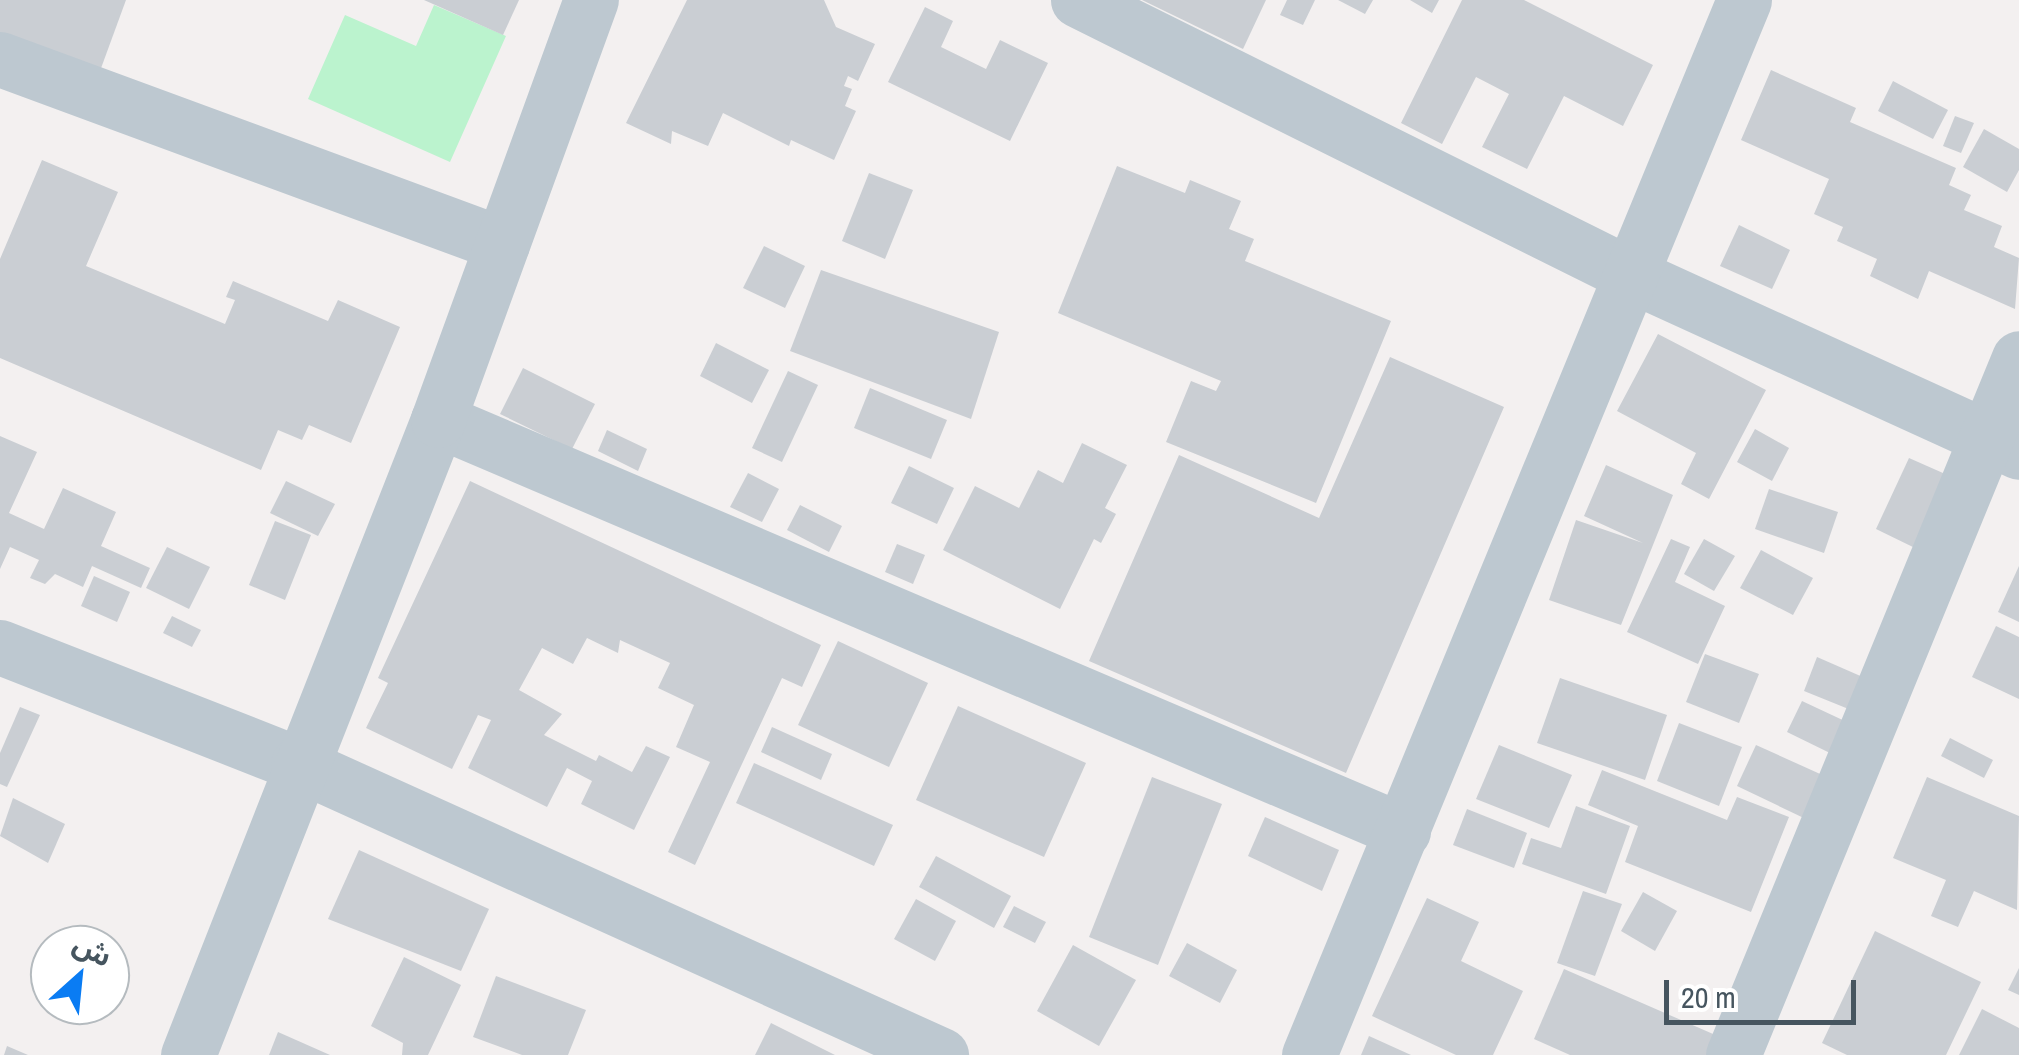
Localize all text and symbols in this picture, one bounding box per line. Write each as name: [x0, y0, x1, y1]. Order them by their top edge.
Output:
text: ش: [67, 924, 118, 976]
north arrow: [30, 925, 130, 1025]
scale bar: [1669, 960, 1862, 1022]
text: 20 m: [1681, 977, 1736, 1017]

